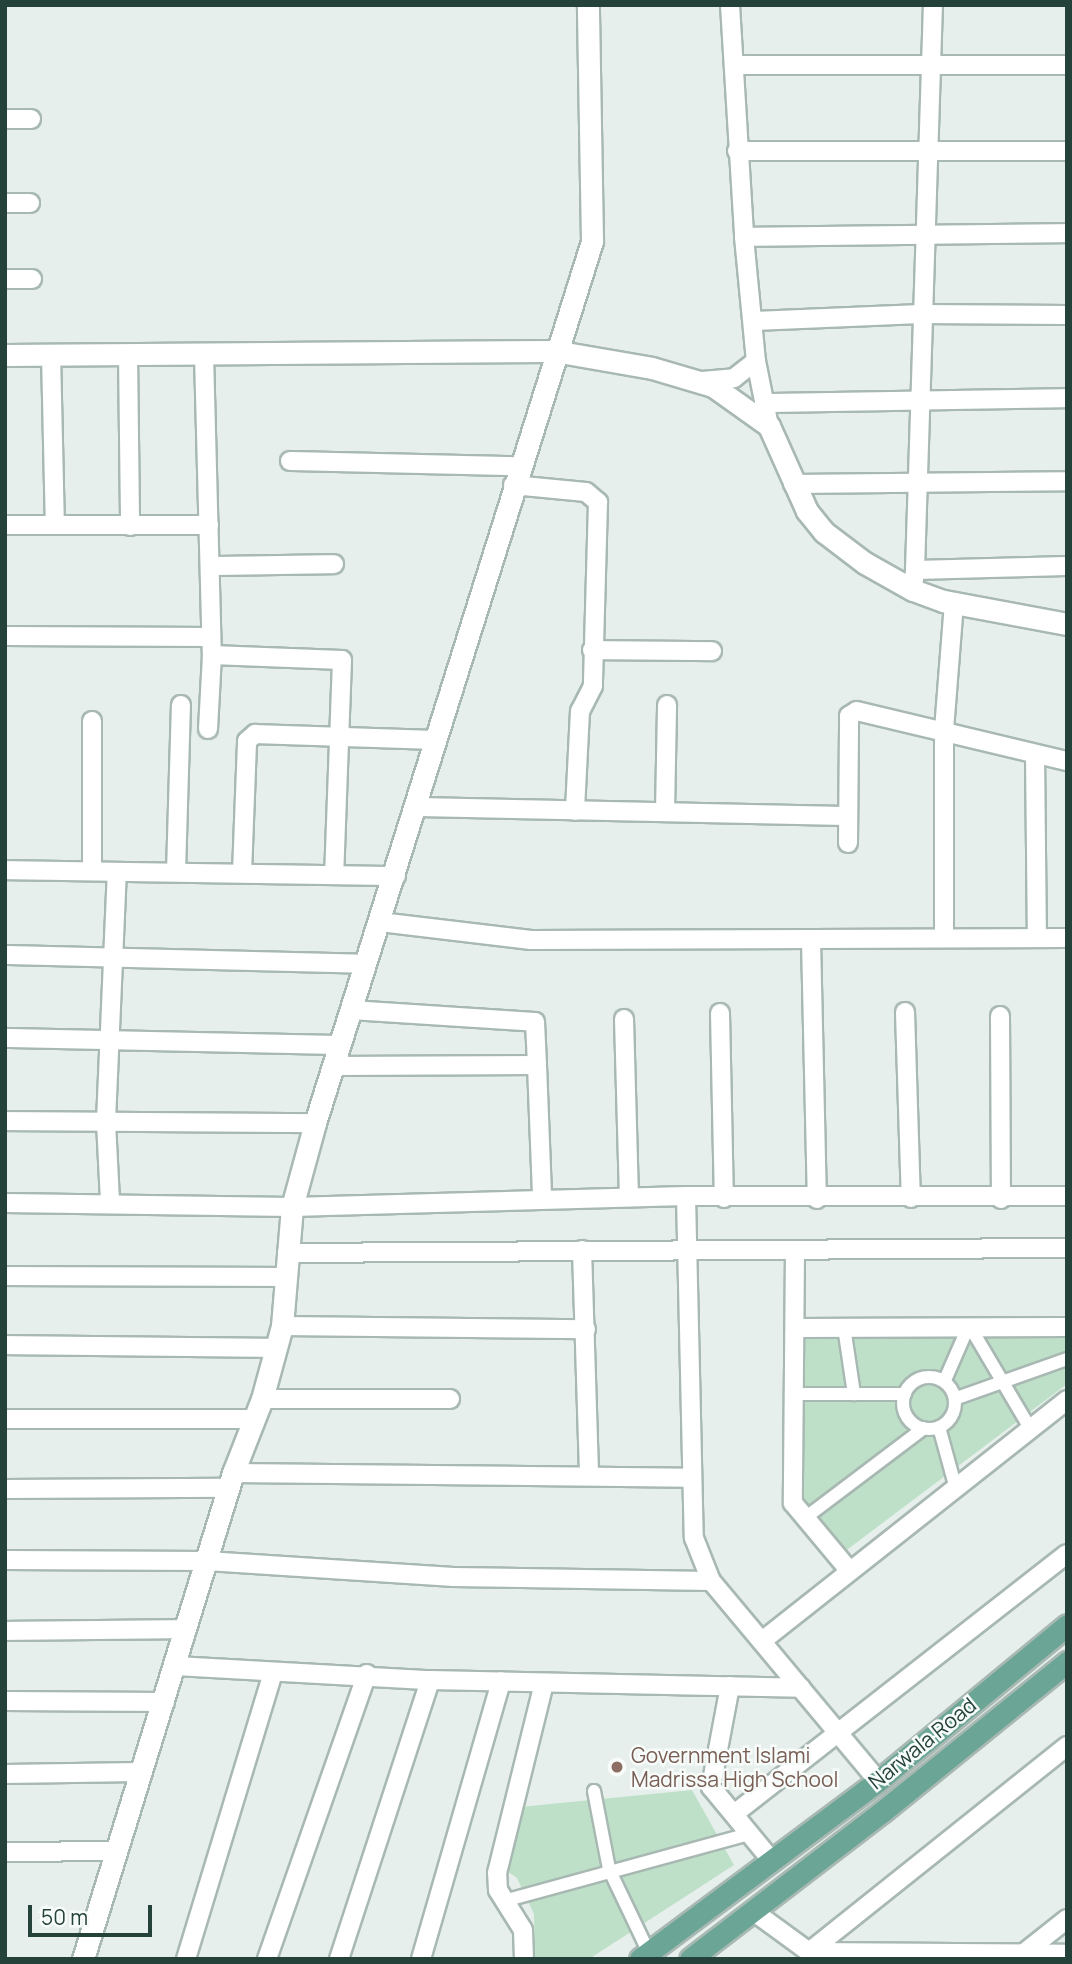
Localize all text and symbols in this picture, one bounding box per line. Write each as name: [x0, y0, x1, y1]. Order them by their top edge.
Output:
street label: Narwala Road: [863, 1692, 981, 1794]
place label: Government Islami Madrissa High School: [631, 1742, 838, 1792]
marker: Government Islami Madrissa High School: [609, 1759, 625, 1775]
scale bar: [32, 1890, 156, 1934]
text: 50 m: [41, 1903, 88, 1931]

